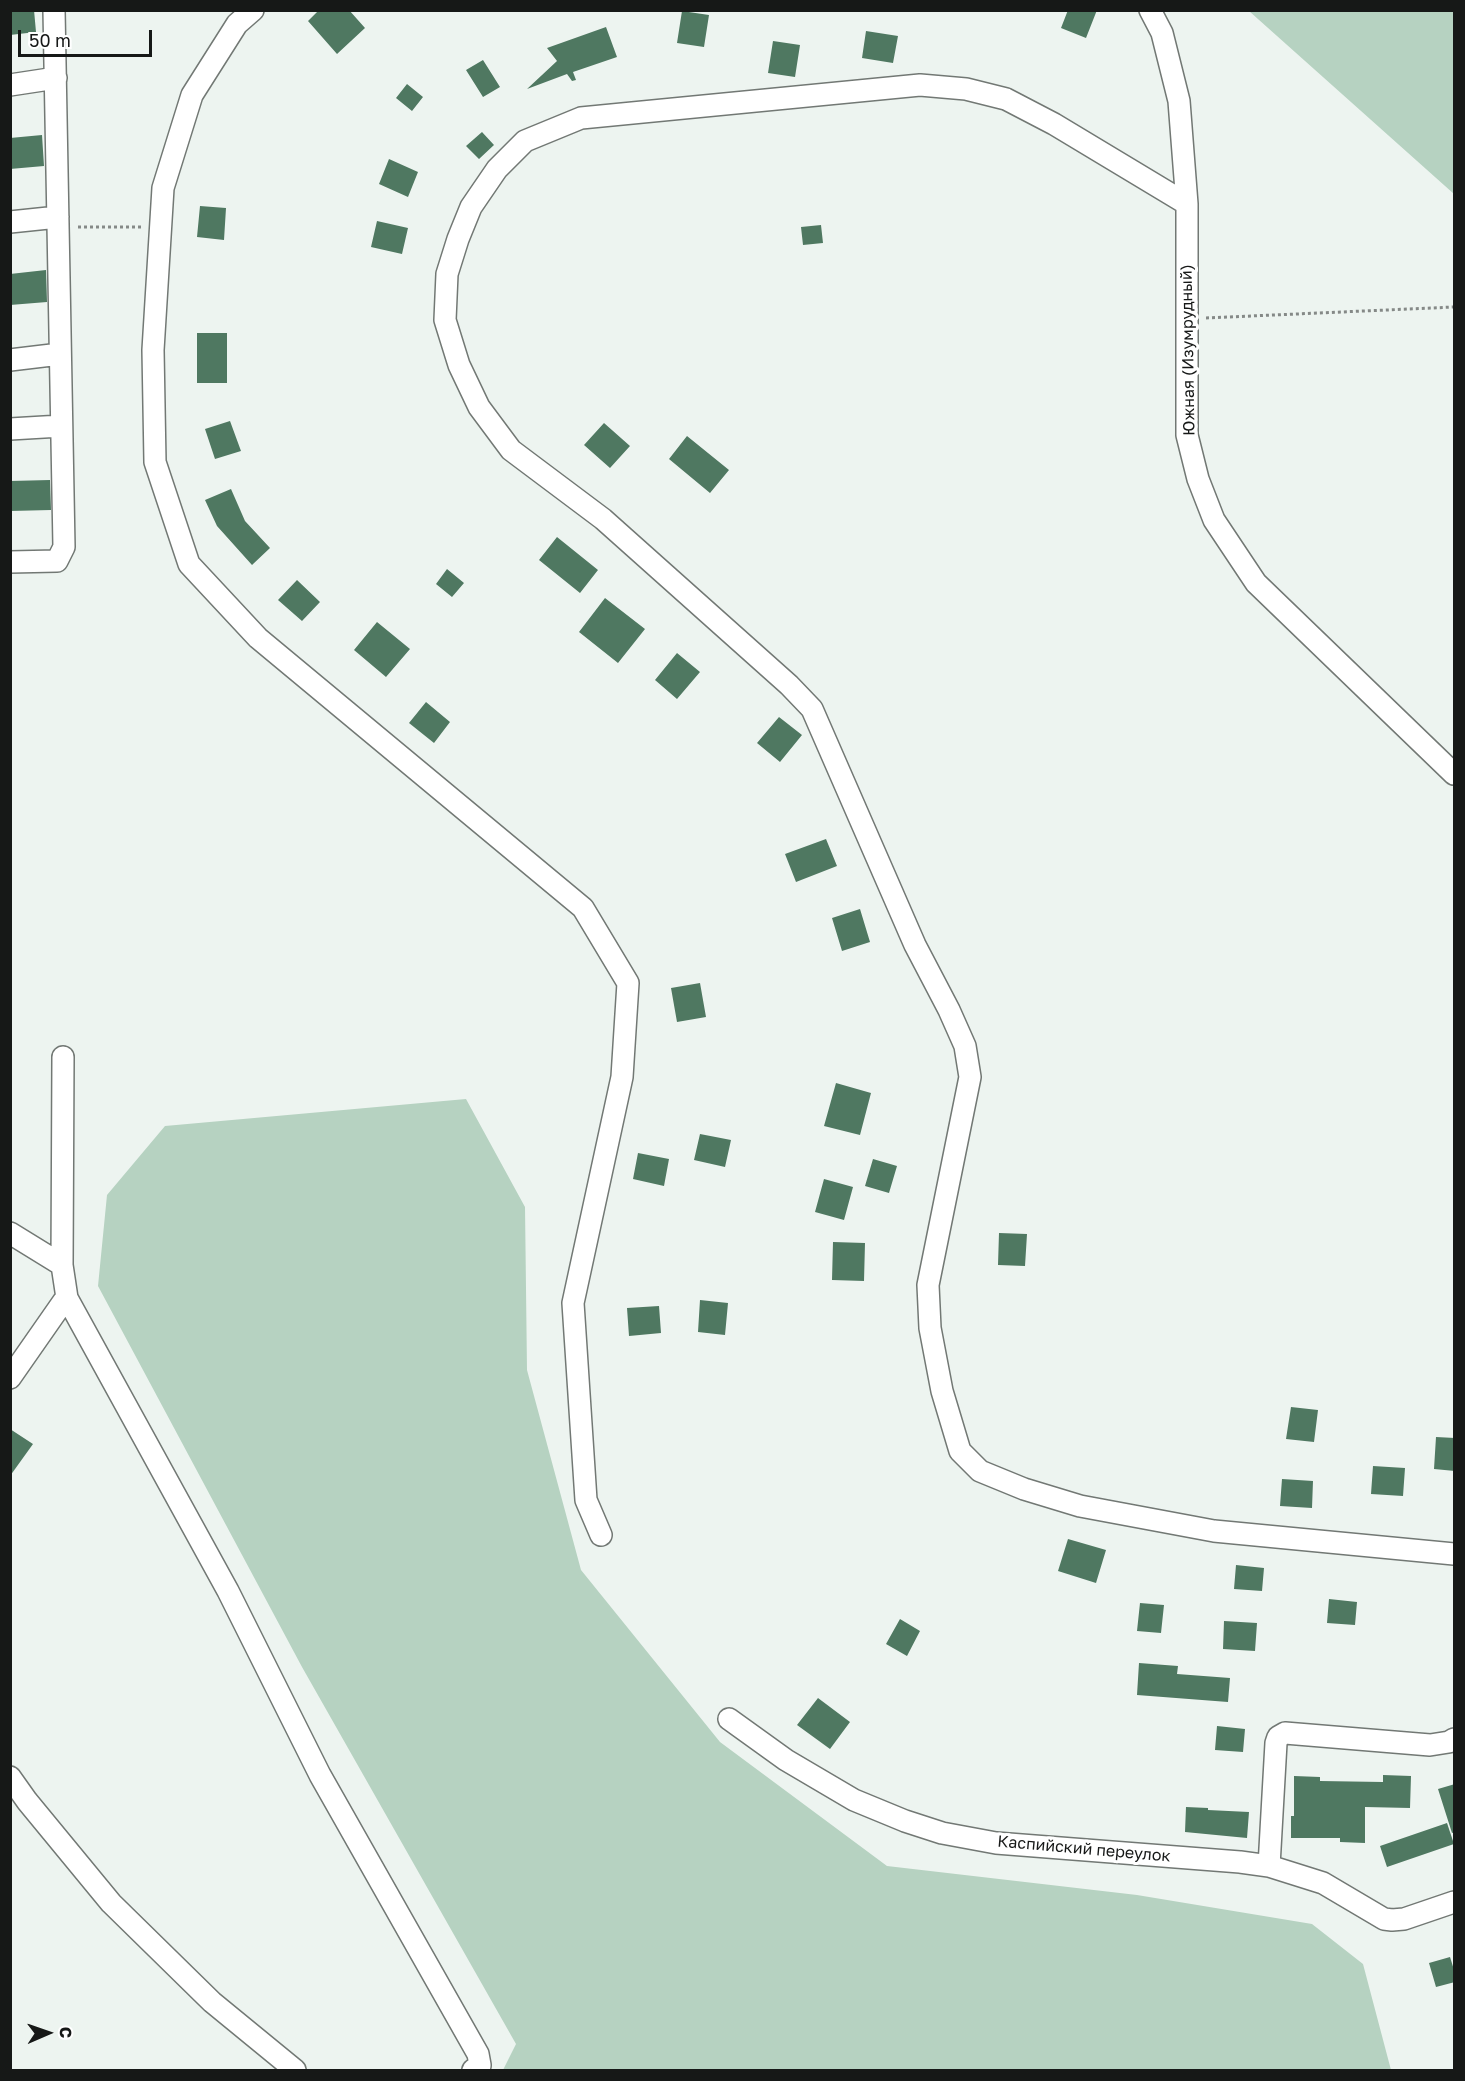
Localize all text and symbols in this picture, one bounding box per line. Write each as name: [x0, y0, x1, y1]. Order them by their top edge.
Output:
scale bar: [21, 18, 154, 56]
text: 50 m: [29, 29, 71, 51]
street label: Южная (Изумрудный): [1177, 264, 1199, 436]
street label: Каспийский переулок: [997, 1832, 1171, 1866]
north arrow: [18, 2003, 78, 2063]
text: С: [56, 2026, 76, 2038]

